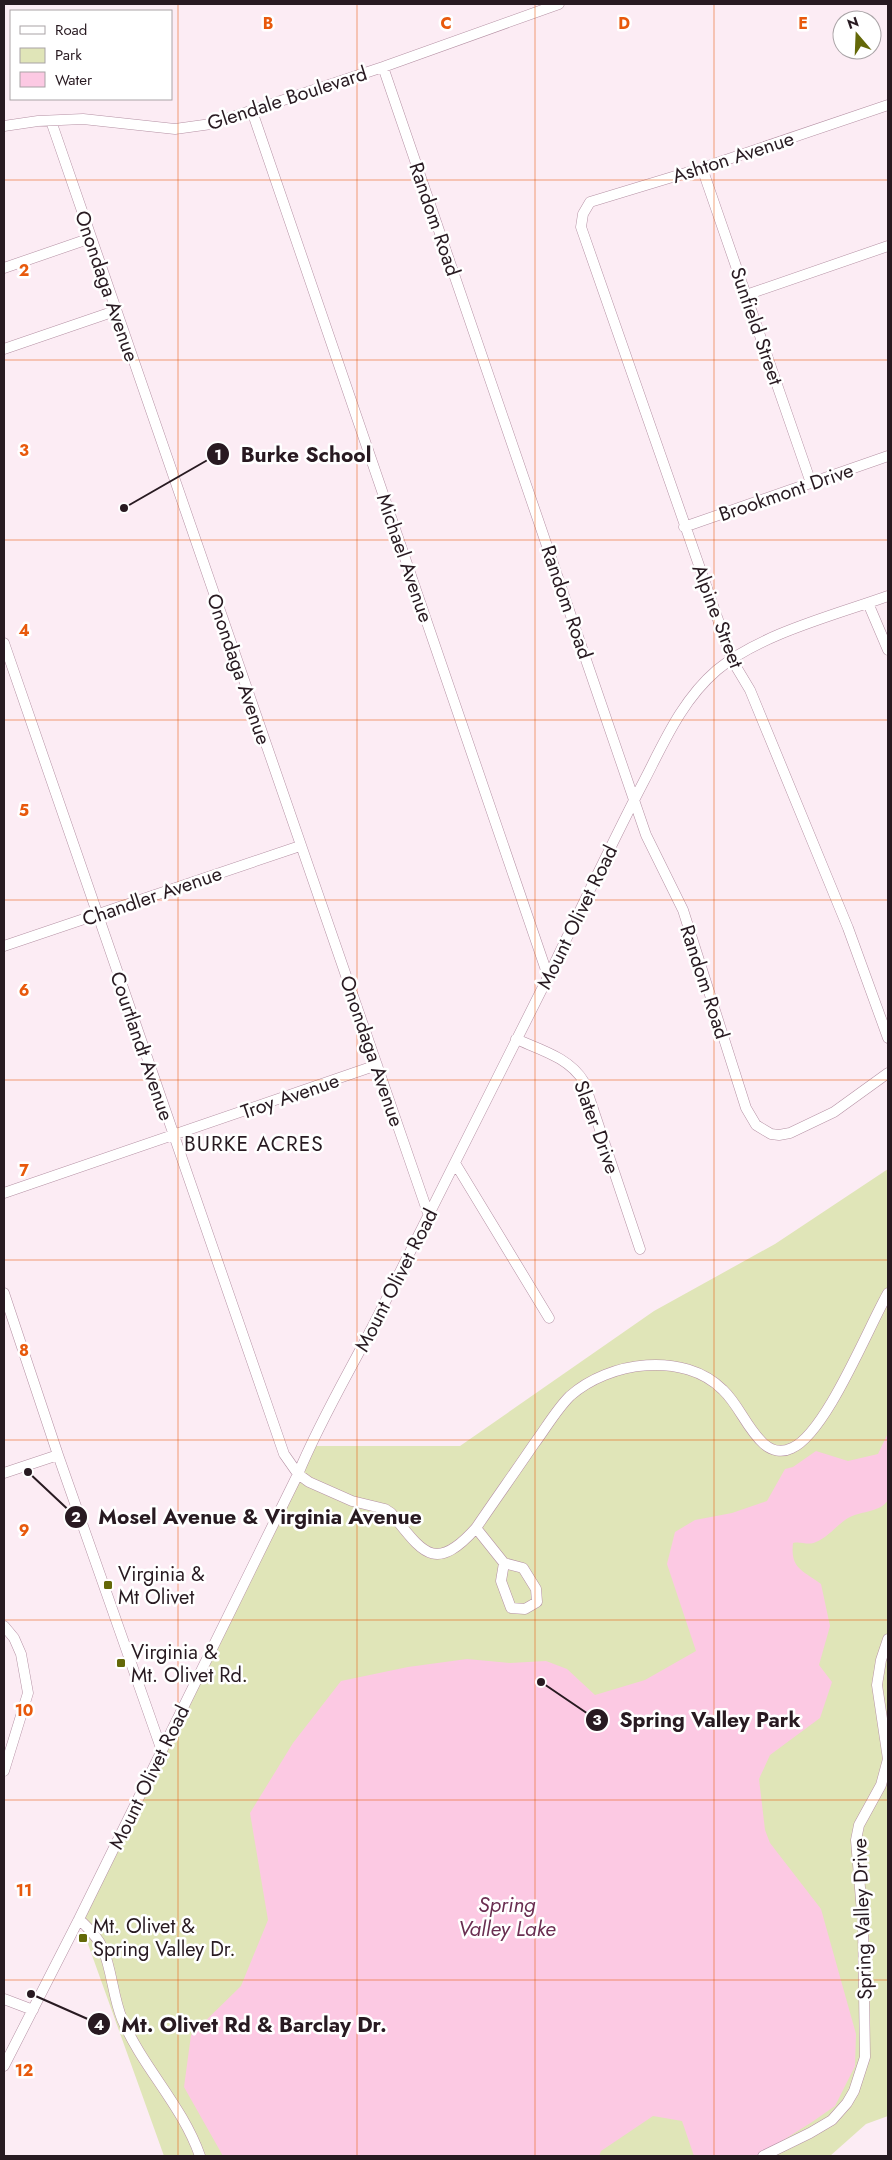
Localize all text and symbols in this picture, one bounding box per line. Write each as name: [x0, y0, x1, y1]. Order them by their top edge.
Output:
legend: [10, 10, 172, 100]
north arrow: [832, 10, 882, 60]
text: N: [844, 11, 861, 34]
text: B: [263, 12, 273, 35]
text: C: [440, 12, 452, 35]
text: D: [618, 12, 630, 35]
text: E: [798, 12, 808, 35]
text: Road: [55, 19, 87, 41]
text: Park: [55, 44, 82, 66]
street label: Glendale Boulevard: [203, 59, 371, 138]
text: Water: [55, 69, 93, 91]
street label: Ashton Avenue: [669, 124, 798, 191]
street label: Random Road: [402, 158, 468, 280]
street label: Onondaga Avenue: [67, 207, 146, 366]
text: 2: [19, 259, 29, 282]
street label: Sunfield Street: [723, 263, 790, 389]
callout: Burke School: [206, 436, 381, 472]
text: 3: [19, 439, 29, 462]
text: Burke School: [241, 440, 371, 470]
text: 1: [214, 444, 222, 466]
street label: Brookmont Drive: [715, 456, 857, 529]
street label: Michael Avenue: [369, 490, 440, 626]
street label: Random Road: [534, 541, 600, 663]
street label: Alpine Street: [684, 560, 751, 672]
street label: Onondaga Avenue: [199, 590, 278, 749]
text: 4: [18, 619, 30, 642]
text: 5: [19, 799, 29, 822]
street label: Mount Olivet Road: [530, 840, 625, 994]
street label: Chandler Avenue: [79, 859, 226, 934]
street label: Random Road: [672, 921, 737, 1043]
street label: Courtlandt Avenue: [102, 968, 181, 1125]
street label: Onondaga Avenue: [332, 972, 411, 1131]
text: 6: [19, 979, 29, 1002]
street label: Troy Avenue: [237, 1066, 343, 1127]
street label: Slater Drive: [566, 1076, 627, 1178]
district label: BURKE ACRES: [184, 1129, 324, 1159]
text: 7: [19, 1159, 29, 1182]
street label: Mount Olivet Road: [348, 1204, 445, 1357]
text: 8: [19, 1339, 29, 1362]
callout: Mosel Avenue & Virginia Avenue: [63, 1499, 432, 1535]
text: Mosel Avenue & Virginia Avenue: [98, 1502, 422, 1532]
text: 2: [71, 1506, 81, 1528]
text: 9: [19, 1519, 29, 1542]
place label: Virginia & Mt Olivet: [118, 1560, 205, 1612]
marker: Virginia & Mt Olivet: [102, 1579, 114, 1591]
place label: Virginia & Mt. Olivet Rd.: [131, 1638, 248, 1690]
marker: Virginia & Mt. Olivet Rd.: [115, 1657, 127, 1669]
text: 10: [15, 1699, 33, 1722]
street label: Mount Olivet Road: [102, 1700, 197, 1854]
callout: Spring Valley Park: [585, 1702, 811, 1738]
text: Spring Valley Park: [619, 1705, 801, 1735]
text: 3: [592, 1709, 602, 1731]
street label: Spring Valley Drive: [845, 1838, 880, 2000]
text: 11: [16, 1879, 32, 1902]
water label: Spring Valley Lake: [458, 1890, 556, 1944]
place label: Mt. Olivet & Spring Valley Dr.: [93, 1912, 235, 1964]
marker: Mt. Olivet & Spring Valley Dr.: [77, 1932, 89, 1944]
callout: Mt. Olivet Rd & Barclay Dr.: [86, 2006, 397, 2042]
text: Mt. Olivet Rd & Barclay Dr.: [121, 2010, 387, 2040]
text: 4: [94, 2014, 104, 2036]
text: 12: [15, 2059, 33, 2082]

